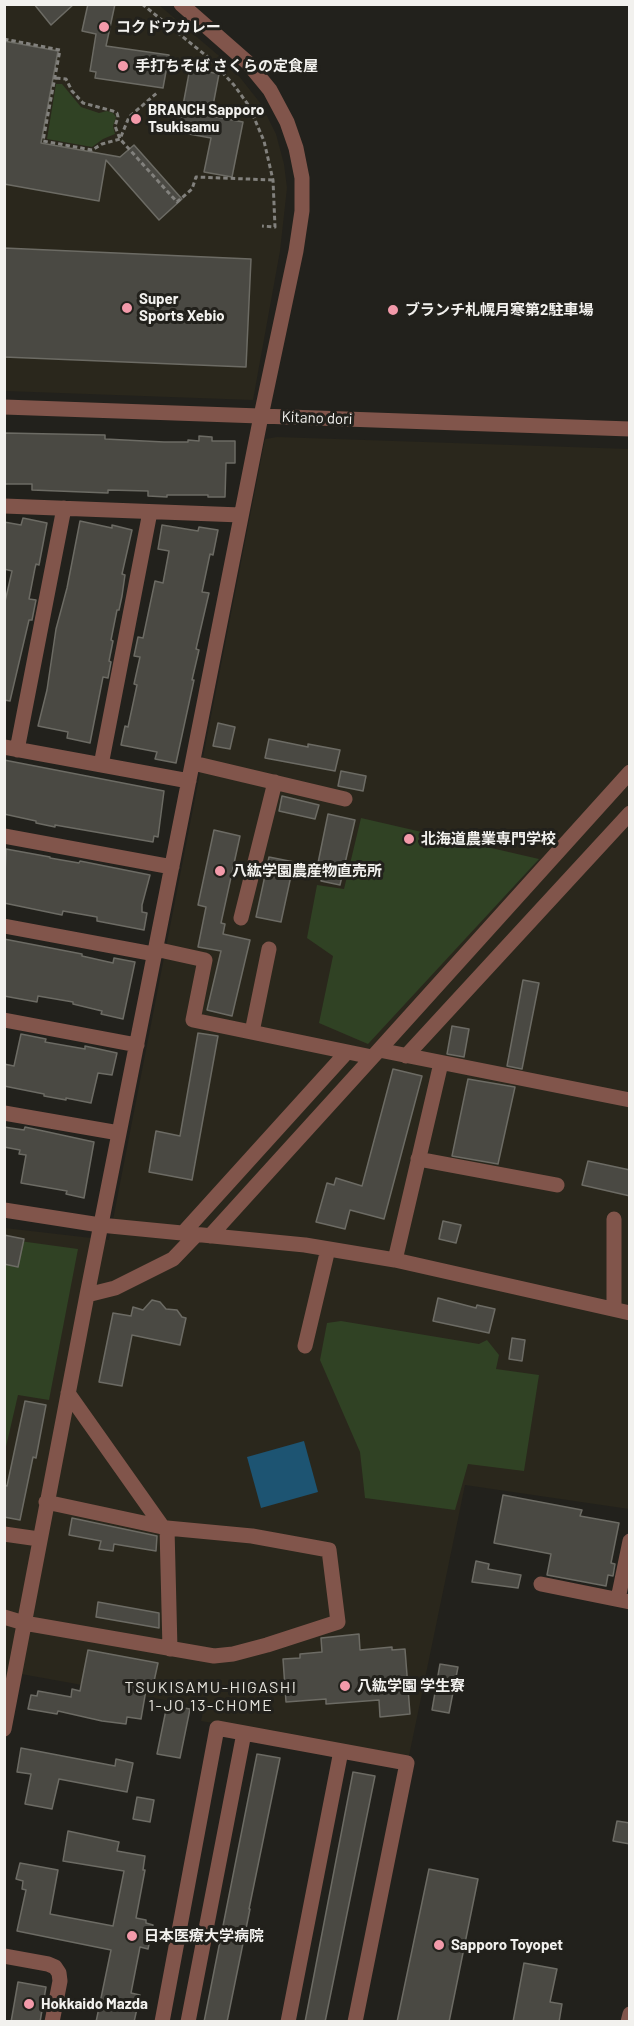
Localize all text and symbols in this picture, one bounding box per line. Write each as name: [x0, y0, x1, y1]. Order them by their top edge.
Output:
place label: コクドウカレー: [116, 18, 221, 36]
marker: コクドウカレー: [97, 20, 111, 34]
place label: 手打ちそば さくらの定食屋: [135, 57, 318, 75]
marker: 手打ちそば さくらの定食屋: [116, 59, 130, 73]
place label: BRANCH Sapporo Tsukisamu: [148, 101, 264, 136]
marker: BRANCH Sapporo Tsukisamu: [129, 112, 143, 126]
place label: Super Sports Xebio: [139, 290, 225, 325]
marker: Super Sports Xebio: [120, 301, 134, 315]
place label: ブランチ札幌月寒第2駐車場: [405, 301, 593, 319]
marker: ブランチ札幌月寒第2駐車場: [386, 303, 400, 317]
street label: Kitano dori: [281, 408, 353, 428]
place label: 北海道農業専門学校: [421, 830, 556, 848]
marker: 北海道農業専門学校: [402, 832, 416, 846]
place label: 八紘学園農産物直売所: [232, 862, 382, 880]
marker: 八紘学園農産物直売所: [213, 864, 227, 878]
place label: 八紘学園 学生寮: [357, 1677, 465, 1695]
district label: TSUKISAMU-HIGASHI 1-JO 13-CHOME: [125, 1678, 297, 1716]
marker: 八紘学園 学生寮: [338, 1679, 352, 1693]
place label: 日本医療大学病院: [144, 1927, 264, 1945]
marker: 日本医療大学病院: [125, 1929, 139, 1943]
place label: Sapporo Toyopet: [451, 1936, 563, 1954]
marker: Sapporo Toyopet: [432, 1938, 446, 1952]
place label: Hokkaido Mazda: [41, 1995, 148, 2013]
marker: Hokkaido Mazda: [22, 1997, 36, 2011]

